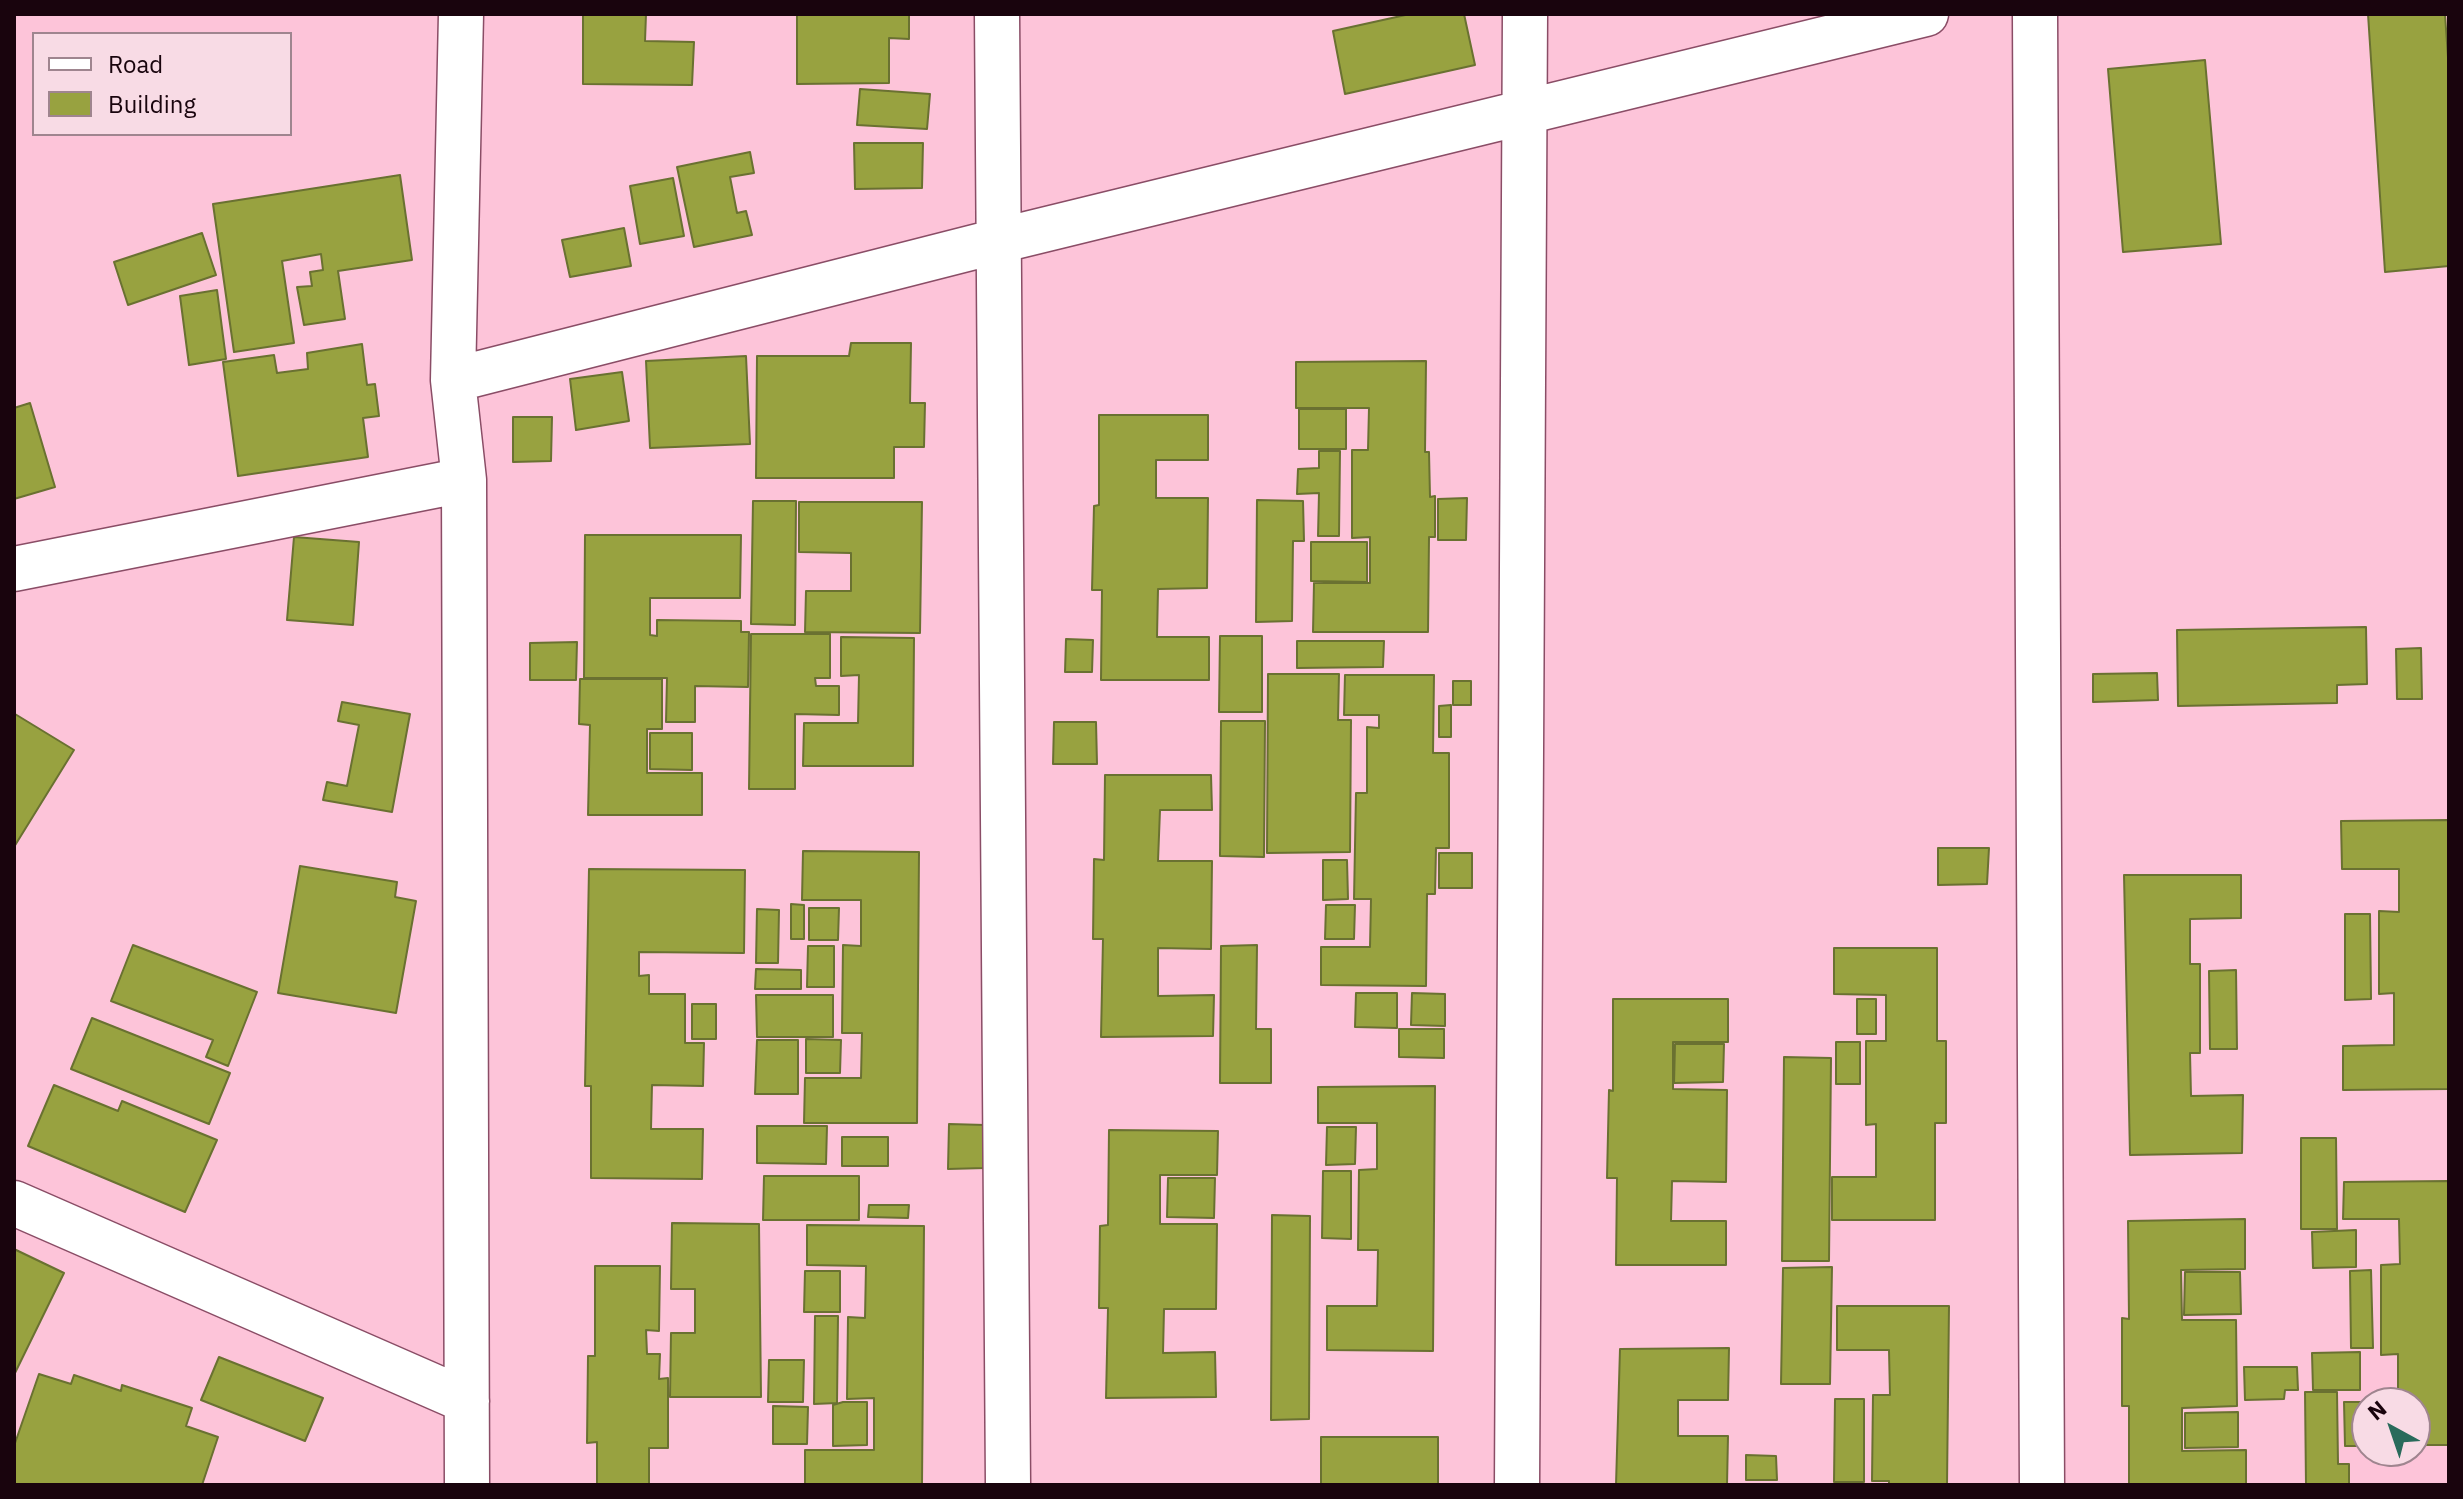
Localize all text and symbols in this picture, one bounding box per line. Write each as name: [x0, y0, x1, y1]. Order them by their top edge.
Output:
legend: [32, 32, 292, 136]
text: Road: [108, 48, 163, 80]
text: Building: [108, 88, 196, 120]
north arrow: [2351, 1387, 2431, 1467]
text: N: [2361, 1394, 2392, 1426]

